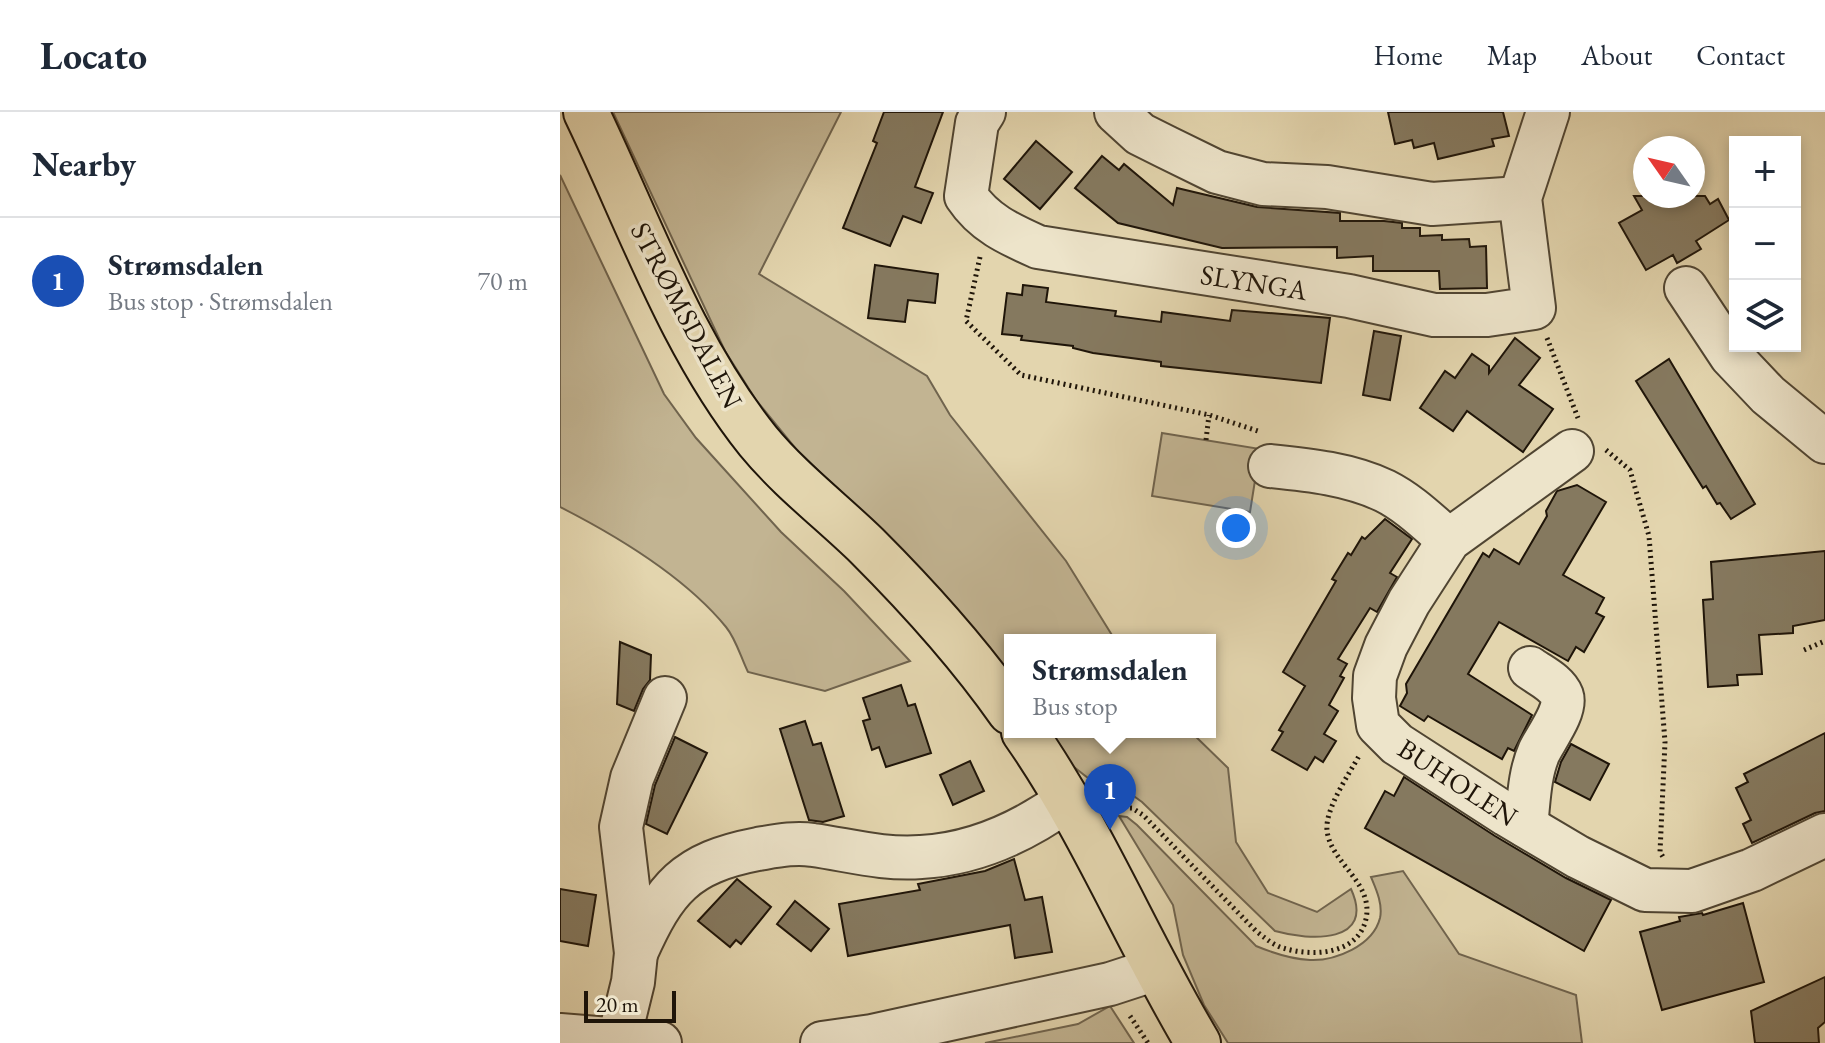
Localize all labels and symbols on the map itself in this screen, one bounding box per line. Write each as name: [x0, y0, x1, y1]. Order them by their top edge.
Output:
north arrow: [1633, 136, 1705, 208]
street label: STRØMSDALEN: [623, 216, 751, 414]
street label: SLYNGA: [1198, 256, 1311, 308]
your location: [1216, 508, 1256, 548]
street label: BUHOLEN: [1391, 730, 1525, 834]
pin: 1: [1084, 764, 1136, 830]
scale bar: [584, 987, 676, 1023]

